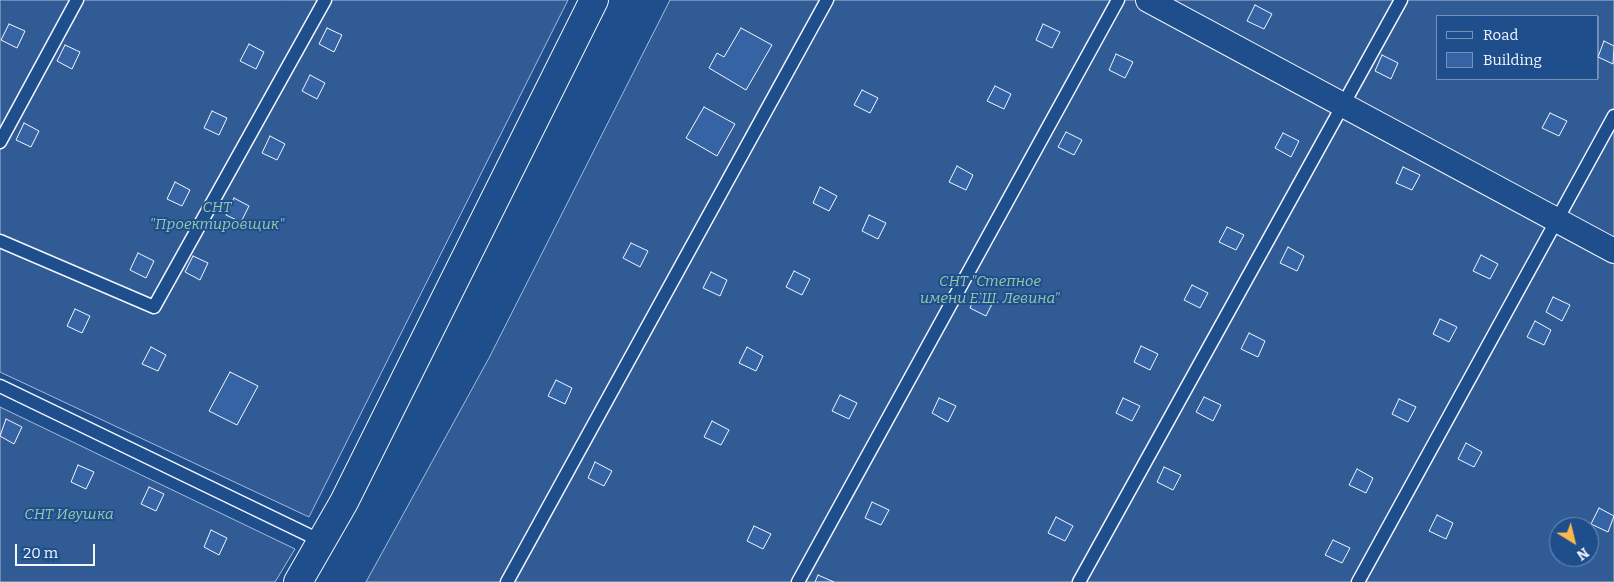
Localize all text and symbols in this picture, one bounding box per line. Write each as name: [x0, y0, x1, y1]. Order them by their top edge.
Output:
legend: [1436, 15, 1599, 80]
text: Road: [1483, 26, 1518, 44]
text: Building: [1483, 51, 1542, 69]
park label: СНТ "Проектировщик": [149, 199, 285, 234]
park label: СНТ "Степное имени Е.Ш. Левина": [920, 273, 1060, 308]
park label: СНТ Ивушка: [24, 506, 114, 524]
north arrow: [1549, 517, 1599, 567]
scale bar: [18, 534, 98, 566]
text: 20 m: [23, 544, 58, 562]
text: N: [1573, 544, 1592, 564]

